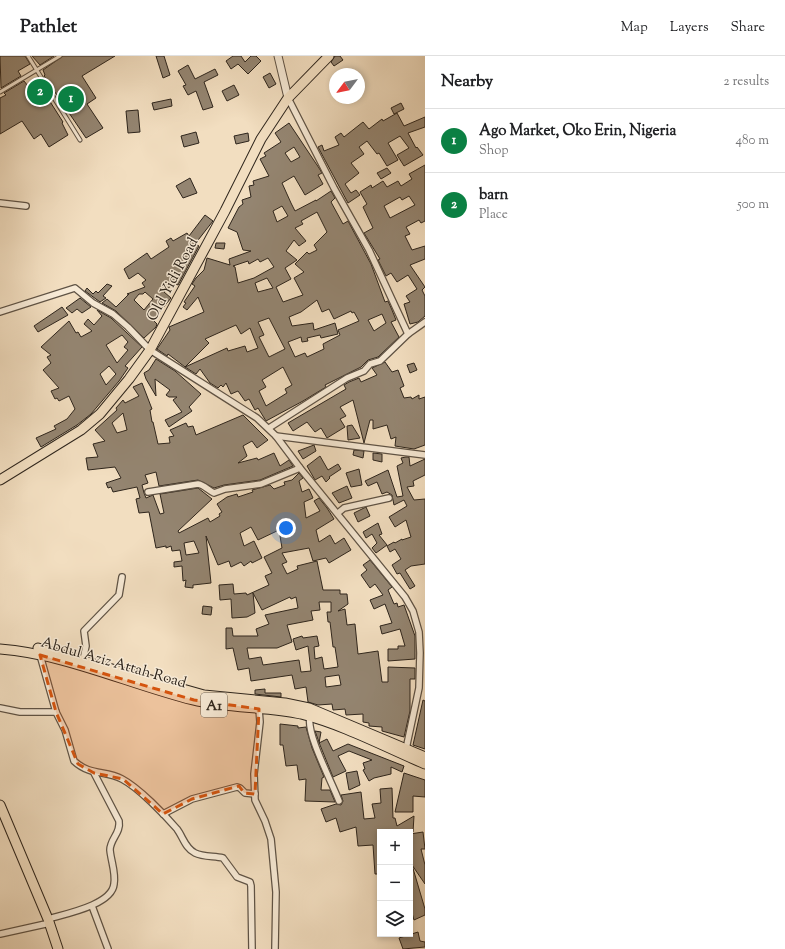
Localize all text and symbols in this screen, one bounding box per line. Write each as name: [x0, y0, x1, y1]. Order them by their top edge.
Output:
text: Pathlet: [20, 14, 77, 41]
text: Map: [621, 18, 648, 38]
text: Layers: [670, 18, 708, 38]
text: Share: [730, 18, 765, 38]
north arrow: [329, 68, 365, 104]
text: Nearby: [441, 70, 493, 94]
text: 2 results: [724, 73, 769, 91]
pin: 2: [27, 77, 53, 107]
pin: 1: [58, 84, 84, 114]
text: Ago Market, Oko Erin, Nigeria: [479, 121, 676, 142]
text: 1: [452, 132, 456, 150]
text: 480 m: [736, 132, 769, 150]
text: Shop: [479, 142, 508, 160]
text: barn: [479, 185, 508, 206]
text: 2: [451, 196, 457, 214]
text: 500 m: [737, 196, 769, 214]
text: Place: [479, 206, 508, 224]
street label: Old Yidi Road: [142, 234, 204, 325]
your location: [276, 518, 296, 538]
street label: Abdul Aziz Attah Road: [38, 633, 189, 694]
road number: A1: [201, 693, 227, 717]
map controls: [377, 829, 413, 937]
button: +: [377, 829, 413, 865]
button: −: [377, 865, 413, 901]
button: layers: [377, 901, 413, 937]

